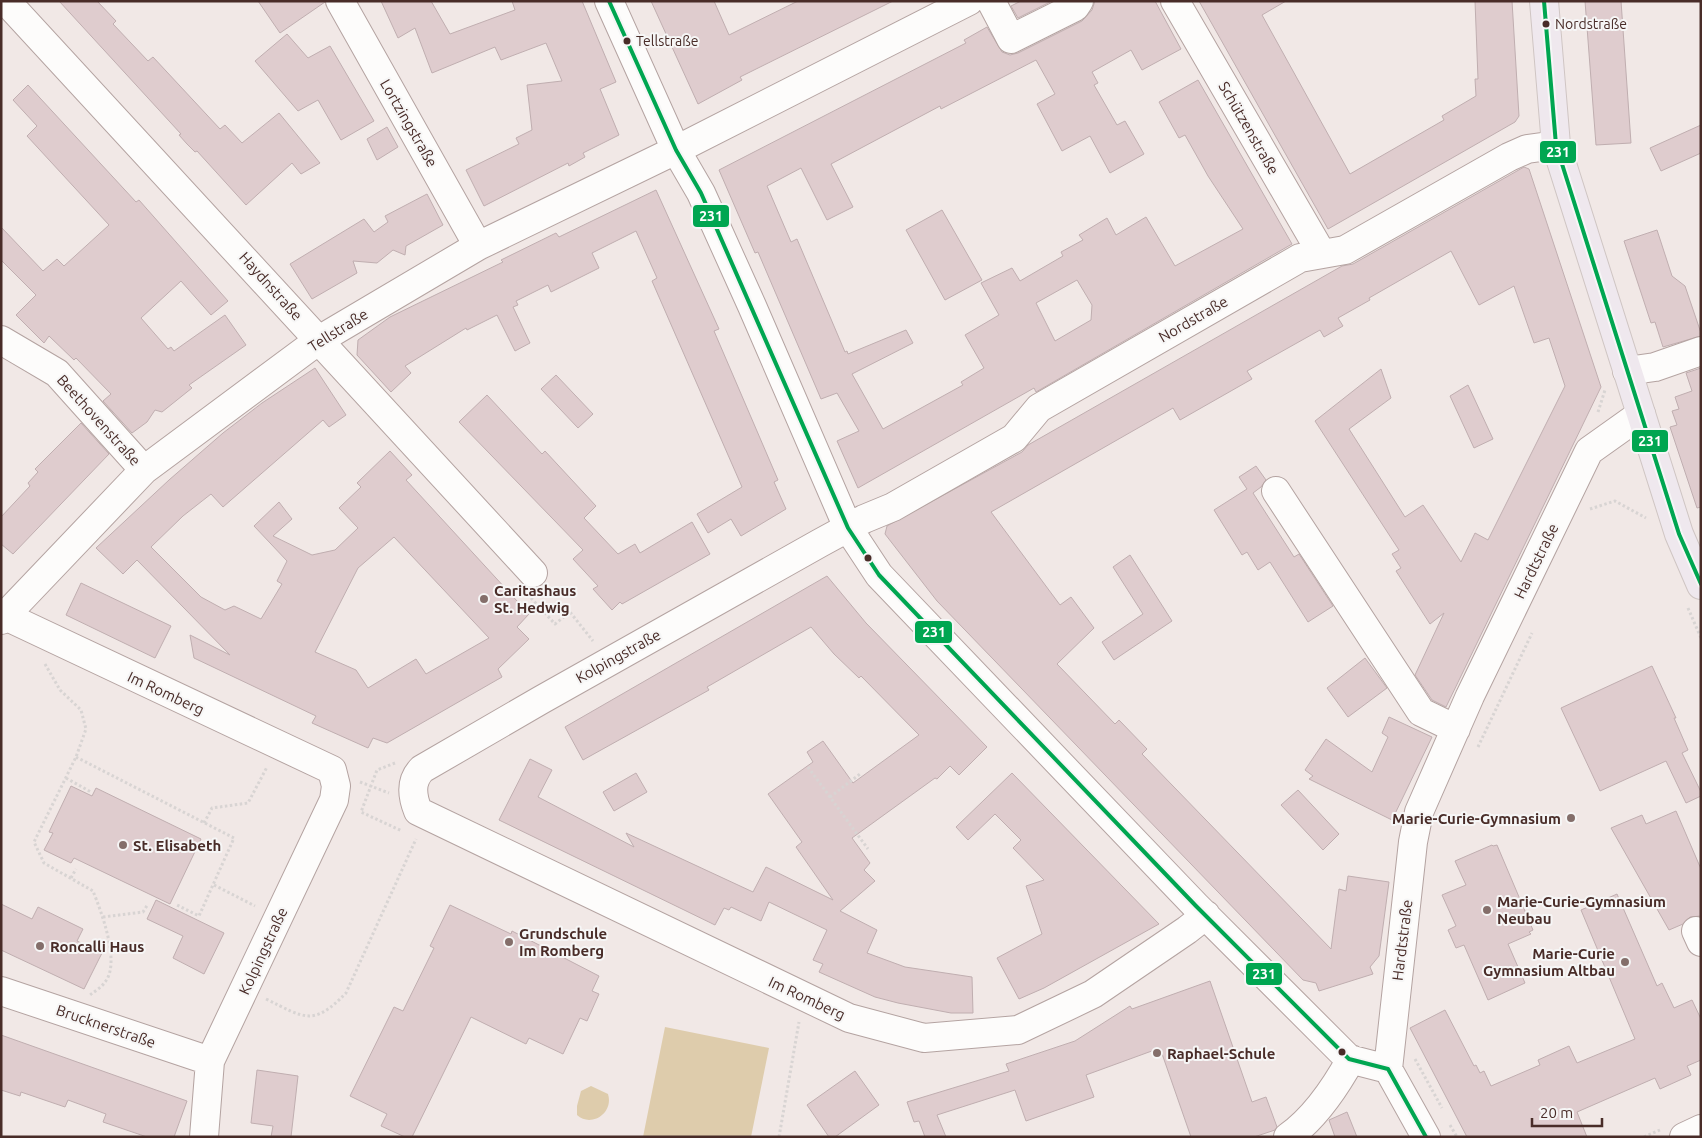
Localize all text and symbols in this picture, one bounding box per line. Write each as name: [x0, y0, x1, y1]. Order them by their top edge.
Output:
place label: Nordstraße: [1555, 16, 1627, 32]
marker: Nordstraße: [1541, 19, 1551, 29]
place label: Tellstraße: [636, 33, 698, 49]
marker: Tellstraße: [622, 36, 632, 46]
street label: Lortzingstraße: [377, 76, 441, 170]
street label: Schützenstraße: [1215, 78, 1283, 178]
line badge: 231: [1539, 140, 1577, 164]
text: 231: [1546, 144, 1570, 160]
line badge: 231: [692, 204, 730, 228]
text: 231: [699, 208, 723, 224]
street label: Haydnstraße: [236, 248, 306, 324]
street label: Nordstraße: [1155, 292, 1231, 346]
street label: Tellstraße: [305, 305, 371, 355]
street label: Beethovenstraße: [54, 371, 144, 469]
line badge: 231: [1631, 429, 1669, 453]
text: 231: [1638, 433, 1662, 449]
street label: Hardtstraße: [1510, 521, 1562, 601]
unlabelled marker: [863, 553, 873, 563]
place label: Caritashaus St. Hedwig: [494, 582, 576, 616]
marker: Caritashaus St. Hedwig: [478, 593, 490, 605]
line badge: 231: [914, 620, 953, 644]
text: 231: [922, 624, 946, 640]
street label: Kolpingstraße: [573, 626, 663, 686]
street label: Im Romberg: [125, 668, 207, 718]
place label: Marie-Curie-Gymnasium: [1392, 810, 1561, 827]
marker: Marie-Curie-Gymnasium: [1565, 812, 1577, 824]
place label: St. Elisabeth: [133, 837, 221, 854]
marker: St. Elisabeth: [117, 839, 129, 851]
place label: Marie-Curie-Gymnasium Neubau: [1497, 893, 1666, 927]
street label: Hardtstraße: [1389, 898, 1415, 982]
marker: Marie-Curie-Gymnasium Neubau: [1481, 904, 1493, 916]
street label: Kolpingstraße: [235, 905, 291, 997]
place label: Grundschule Im Romberg: [519, 925, 607, 959]
marker: Grundschule Im Romberg: [503, 936, 515, 948]
place label: Roncalli Haus: [50, 938, 144, 955]
marker: Roncalli Haus: [34, 940, 46, 952]
place label: Marie-Curie Gymnasium Altbau: [1483, 945, 1615, 979]
marker: Marie-Curie Gymnasium Altbau: [1619, 956, 1631, 968]
line badge: 231: [1245, 962, 1283, 986]
text: 231: [1252, 966, 1276, 982]
street label: Im Romberg: [766, 973, 848, 1023]
street label: Brucknerstraße: [54, 1001, 158, 1051]
place label: Raphael-Schule: [1167, 1045, 1275, 1062]
marker: Raphael-Schule: [1151, 1047, 1163, 1059]
unlabelled marker: [1337, 1047, 1347, 1057]
scale bar: [1532, 1096, 1602, 1128]
text: 20 m: [1540, 1104, 1573, 1121]

